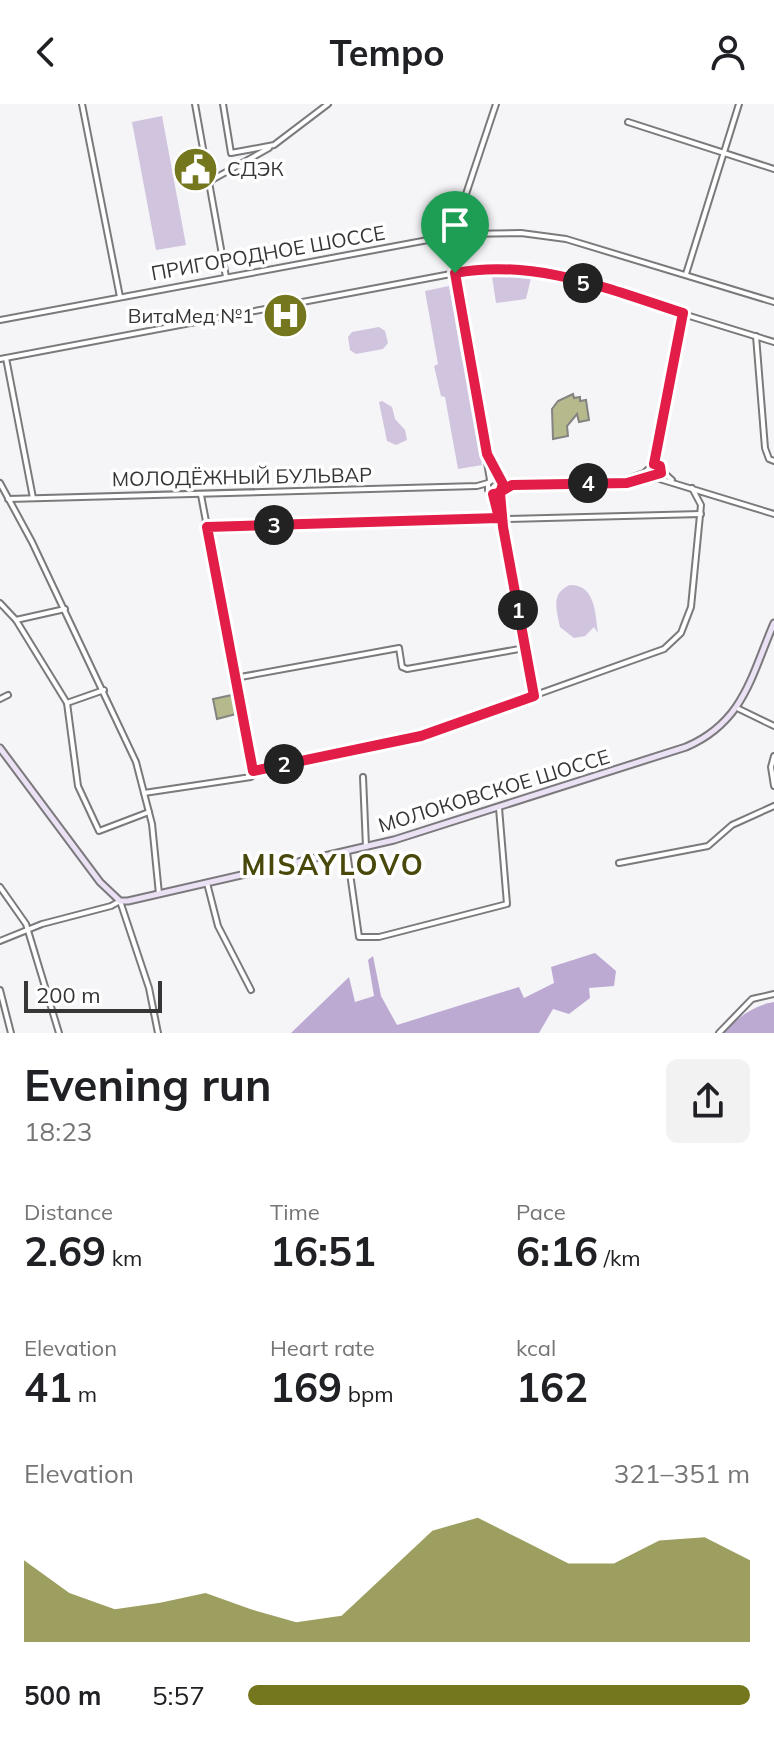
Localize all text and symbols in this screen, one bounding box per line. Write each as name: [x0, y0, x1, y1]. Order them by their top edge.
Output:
icon: back: [24, 30, 68, 74]
text: Tempo: [329, 30, 445, 75]
icon: person: [706, 30, 750, 74]
public building icon: СДЭК: [172, 145, 220, 193]
place label: СДЭК: [227, 156, 284, 181]
pin: [421, 191, 489, 273]
icon: arrive: [433, 203, 477, 247]
street label: ПРИГОРОДНОЕ ШОССЕ: [149, 220, 387, 285]
pin: 5: [563, 263, 603, 303]
text: 5: [576, 269, 590, 297]
hospital icon: ВитаМед №1: [261, 292, 309, 340]
place label: ВитаМед №1: [128, 303, 254, 328]
street label: МОЛОДЁЖНЫЙ БУЛЬВАР: [112, 462, 372, 491]
pin: 4: [568, 463, 608, 503]
text: 4: [581, 469, 595, 497]
pin: 3: [254, 505, 294, 545]
text: 3: [267, 511, 281, 539]
pin: 1: [498, 590, 538, 630]
text: 1: [511, 596, 525, 624]
street label: МОЛОКОВСКОЕ ШОССЕ: [375, 743, 612, 838]
pin: 2: [264, 744, 304, 784]
text: 2: [277, 750, 291, 778]
district label: MISAYLOVO: [241, 847, 425, 882]
scale bar: [24, 977, 162, 1013]
text: 200 m: [36, 981, 101, 1009]
text: Evening run: [24, 1057, 271, 1112]
button: share: [666, 1059, 750, 1143]
text: 18:23: [24, 1115, 92, 1148]
text: Distance: [24, 1198, 113, 1226]
text: Time: [270, 1198, 320, 1226]
text: Pace: [516, 1198, 566, 1226]
text: 2.69: [24, 1226, 106, 1276]
text: 16:51: [270, 1226, 376, 1276]
text: 6:16: [516, 1226, 598, 1276]
text: km: [106, 1244, 142, 1272]
text: /km: [598, 1244, 641, 1272]
text: Elevation: [24, 1334, 117, 1362]
text: Heart rate: [270, 1334, 375, 1362]
text: kcal: [516, 1334, 556, 1362]
text: 41: [24, 1362, 72, 1412]
text: 169: [270, 1362, 342, 1412]
text: 162: [516, 1362, 588, 1412]
text: m: [72, 1380, 97, 1408]
text: bpm: [342, 1380, 393, 1408]
text: Elevation: [24, 1457, 134, 1490]
text: 321–351 m: [614, 1457, 750, 1490]
text: 500 m: [24, 1679, 101, 1712]
text: 5:57: [152, 1679, 205, 1712]

